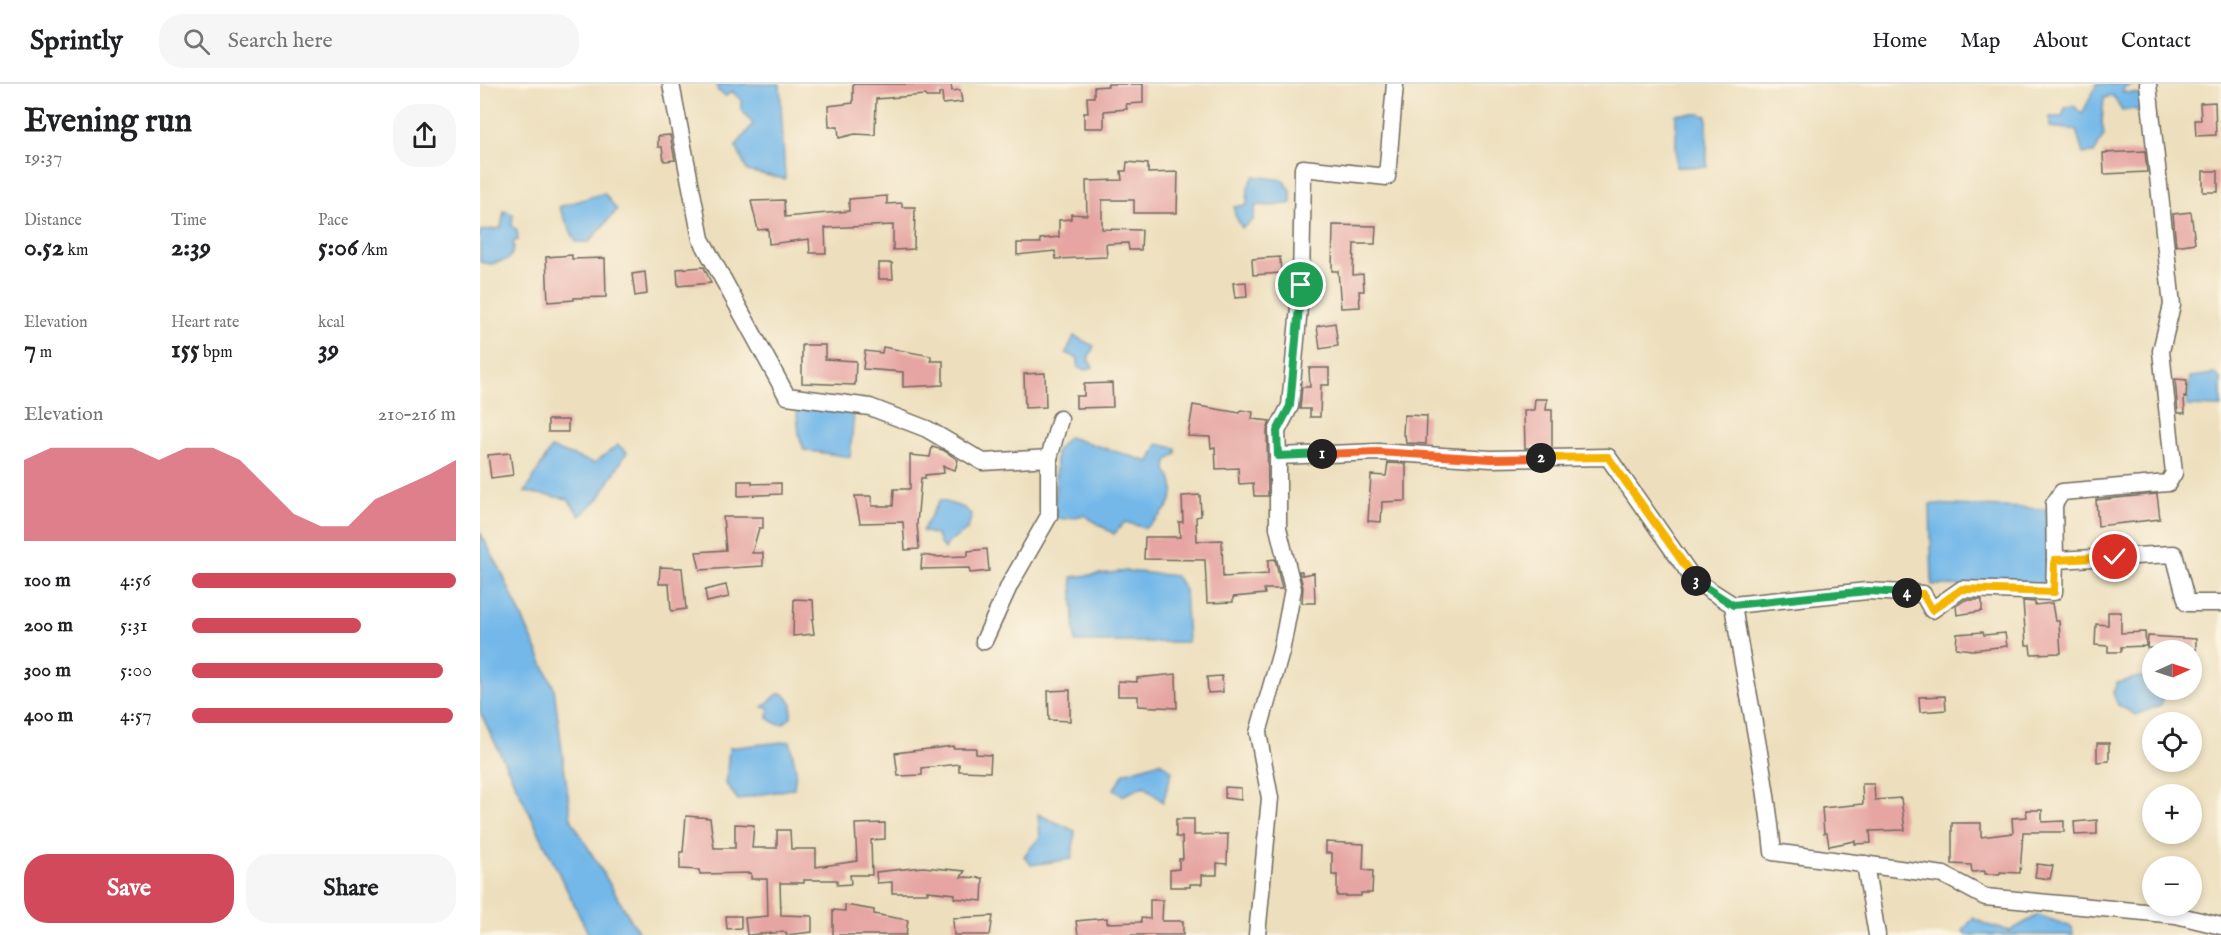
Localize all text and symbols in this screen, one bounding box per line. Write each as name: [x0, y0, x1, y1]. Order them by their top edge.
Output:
search box: [159, 14, 579, 68]
text: Sprintly: [30, 24, 123, 59]
icon: search: [180, 25, 213, 58]
text: Search here: [228, 27, 333, 55]
text: Home: [1872, 28, 1927, 55]
text: Map: [1960, 28, 2000, 55]
text: About: [2033, 28, 2088, 55]
text: Contact: [2121, 28, 2191, 55]
text: Evening run: [24, 101, 192, 143]
button: share: [393, 104, 456, 167]
text: 19:37: [24, 145, 62, 170]
text: Distance: [24, 211, 82, 231]
text: Time: [171, 211, 207, 231]
text: Pace: [318, 211, 348, 231]
text: 0.52: [24, 231, 64, 264]
text: 2:39: [171, 231, 211, 264]
text: 5:06: [318, 231, 358, 264]
text: km: [64, 241, 88, 261]
text: /km: [358, 241, 388, 261]
pin: [1275, 259, 1326, 310]
icon: arrive: [1284, 268, 1317, 301]
text: Elevation: [24, 313, 87, 333]
text: Heart rate: [171, 313, 239, 333]
text: kcal: [318, 313, 345, 333]
text: 7: [24, 333, 36, 366]
text: 155: [171, 333, 200, 366]
text: 39: [318, 333, 339, 366]
text: m: [36, 343, 52, 363]
text: bpm: [200, 343, 233, 363]
text: Elevation: [24, 402, 103, 427]
text: 210–216 m: [378, 402, 456, 427]
pin: 1: [1307, 439, 1337, 469]
pin: 2: [1526, 443, 1556, 473]
text: 1: [1319, 444, 1325, 464]
text: 2: [1537, 448, 1545, 468]
pin: [2089, 531, 2140, 582]
icon: check: [2098, 540, 2131, 573]
pin: 3: [1681, 566, 1711, 596]
text: 100 m: [24, 568, 71, 593]
text: 4:56: [120, 568, 151, 593]
text: 3: [1693, 571, 1699, 591]
pin: 4: [1892, 578, 1922, 608]
text: 4: [1903, 583, 1911, 603]
text: 200 m: [24, 613, 73, 638]
text: 5:31: [120, 613, 147, 638]
north arrow: [2142, 640, 2202, 700]
map controls: [2142, 640, 2202, 916]
text: 300 m: [24, 658, 71, 683]
text: 5:00: [120, 658, 152, 683]
text: 400 m: [24, 703, 73, 728]
text: 4:57: [120, 703, 152, 728]
button: locate: [2142, 712, 2202, 772]
button: +: [2142, 784, 2202, 844]
button: Save: [24, 854, 234, 923]
button: Share: [246, 854, 456, 923]
button: −: [2142, 856, 2202, 916]

